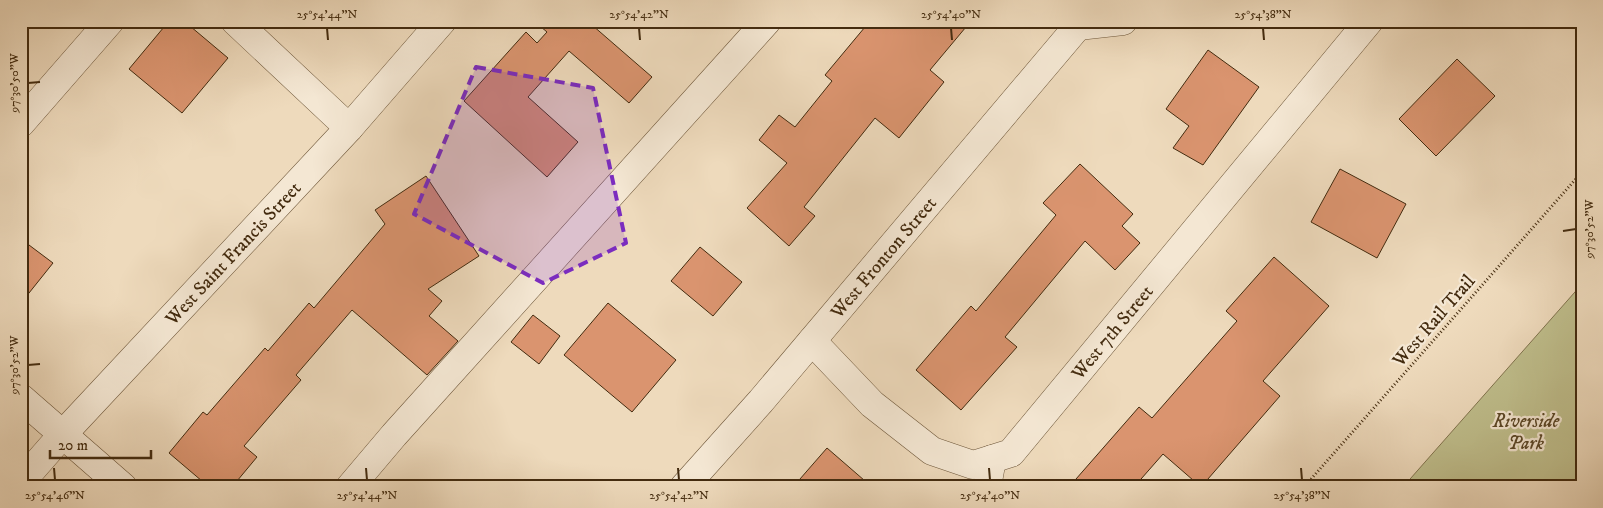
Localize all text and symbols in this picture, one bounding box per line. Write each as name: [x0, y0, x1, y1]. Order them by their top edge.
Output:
text: 25°54'44"N: [297, 7, 357, 22]
text: 25°54'42"N: [609, 7, 669, 22]
text: 25°54'40"N: [921, 7, 981, 22]
text: 25°54'38"N: [1234, 7, 1292, 22]
text: 97°30'50"W: [7, 52, 22, 114]
street label: West Saint Francis Street: [160, 177, 306, 331]
street label: West Fronton Street: [825, 192, 942, 324]
text: 97°30'52"W: [1582, 199, 1597, 259]
street label: West Rail Trail: [1387, 270, 1481, 372]
street label: West 7th Street: [1066, 281, 1159, 385]
text: 97°30'52"W: [7, 335, 22, 395]
park label: Riverside Park: [1492, 410, 1560, 455]
scale bar: [50, 428, 151, 460]
text: 20 m: [58, 436, 88, 455]
text: 25°54'46"N: [25, 488, 85, 503]
text: 25°54'44"N: [337, 488, 397, 503]
text: 25°54'42"N: [649, 488, 709, 503]
text: 25°54'40"N: [960, 488, 1020, 503]
text: 25°54'38"N: [1273, 488, 1331, 503]

